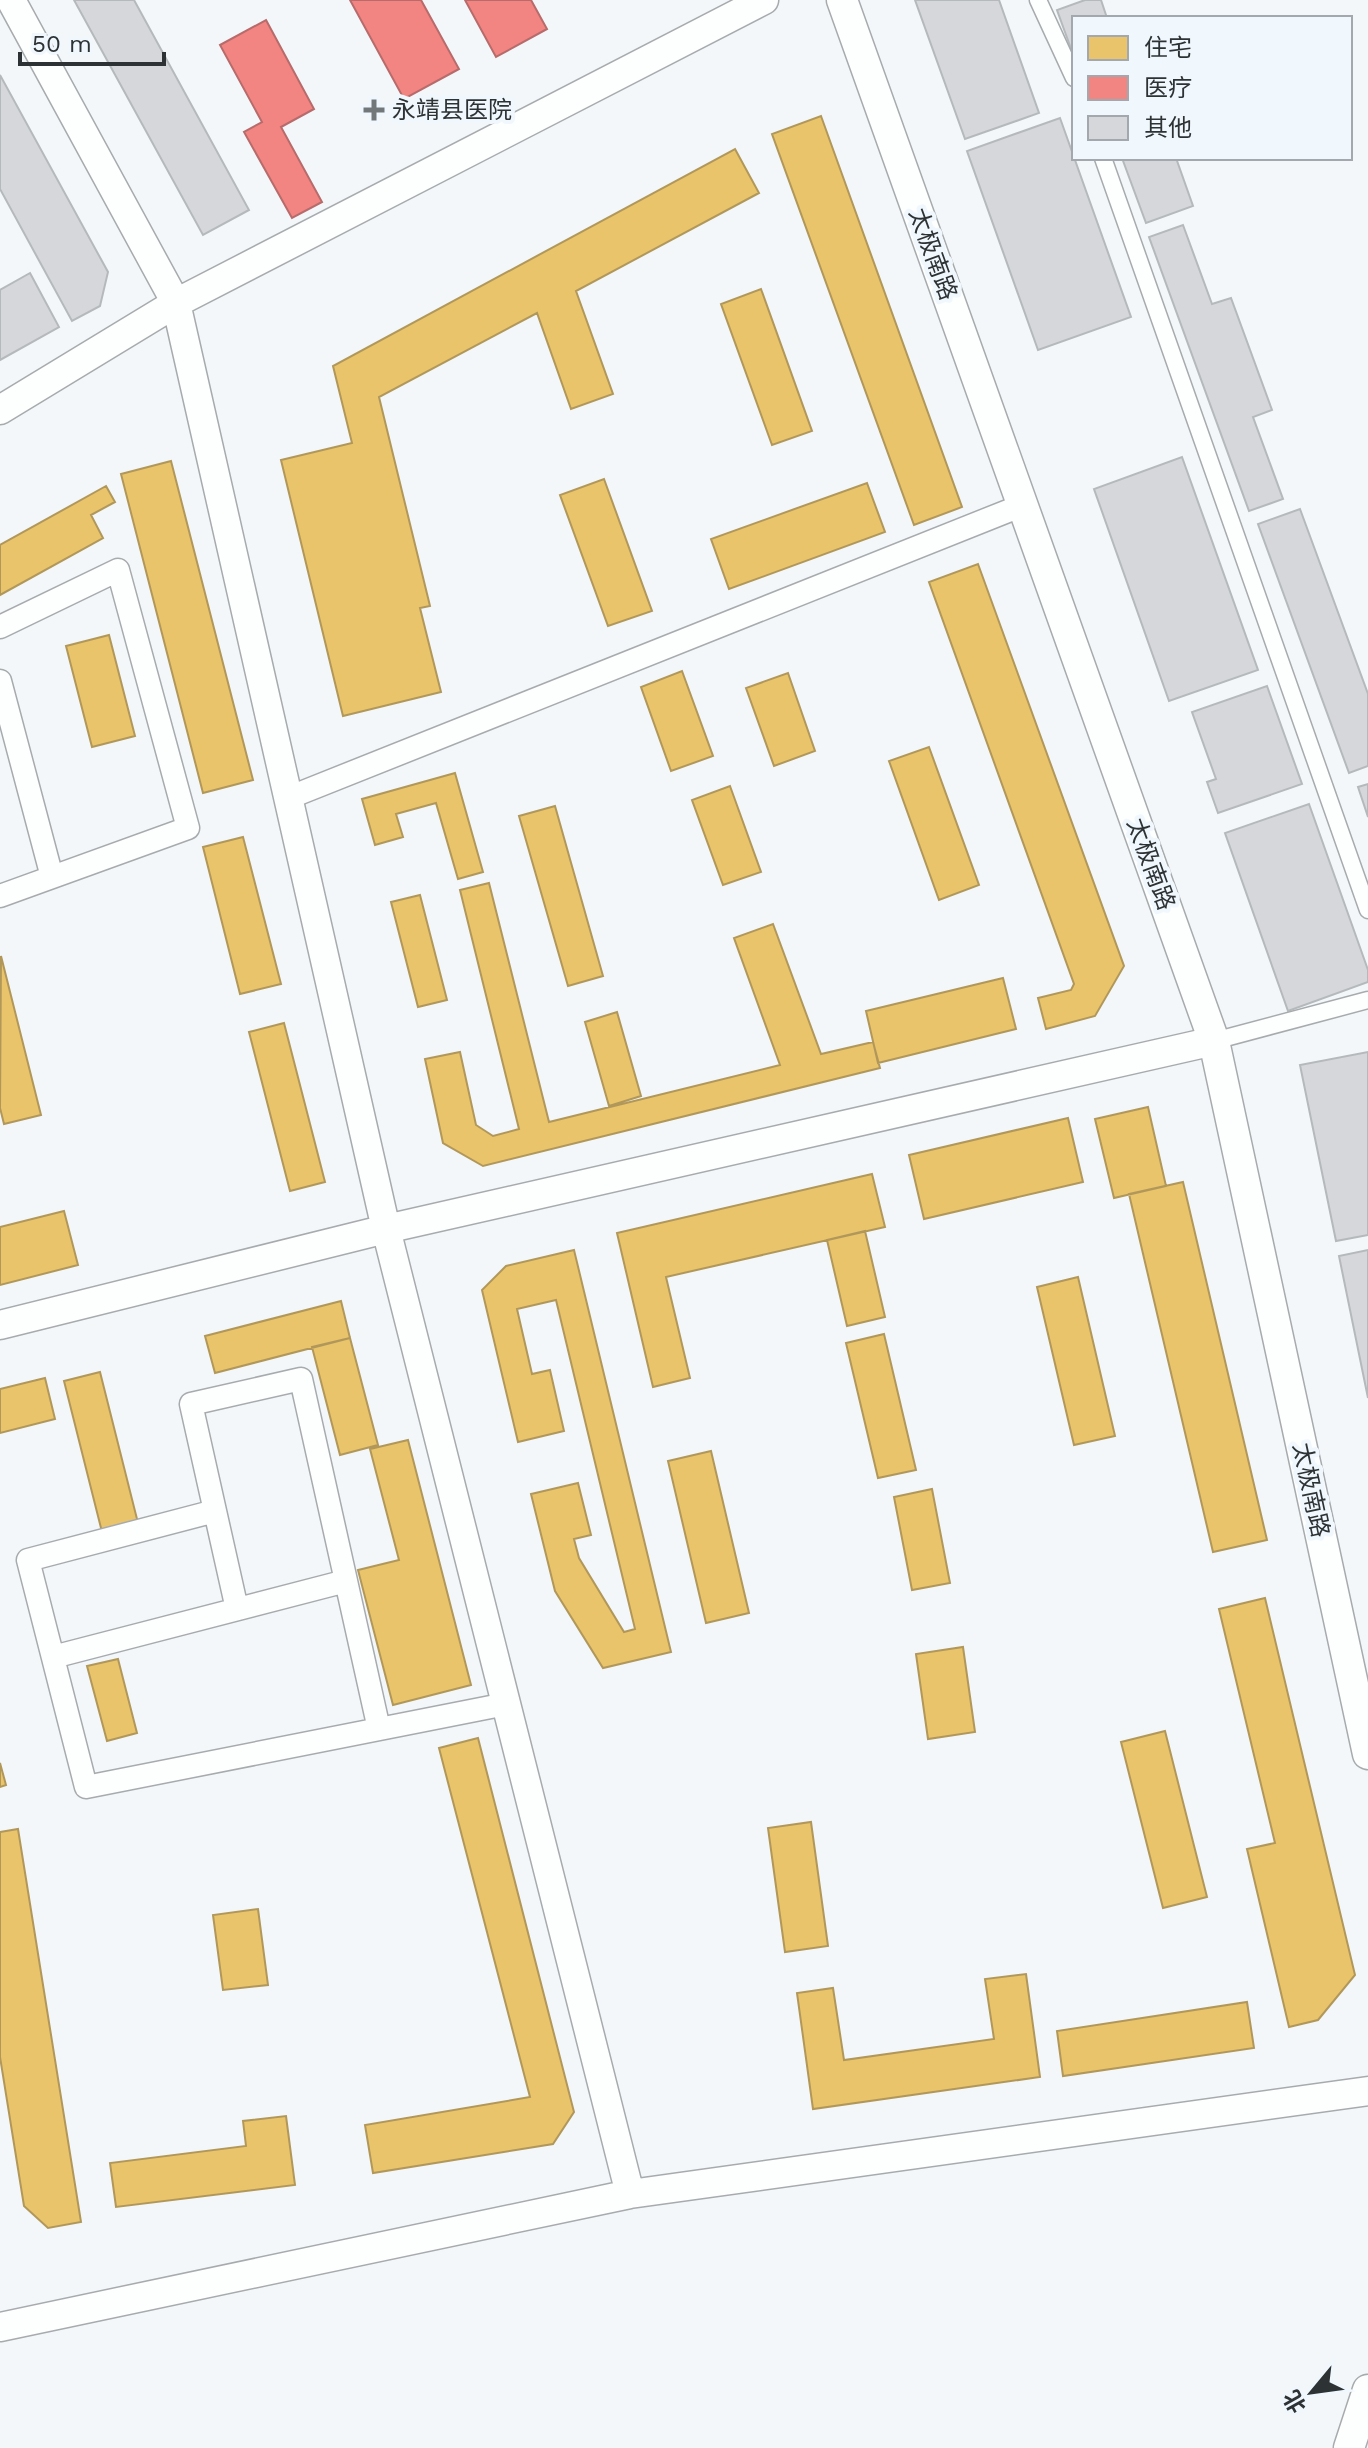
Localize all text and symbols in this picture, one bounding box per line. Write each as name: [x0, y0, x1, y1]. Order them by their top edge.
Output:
scale bar: [20, 16, 164, 66]
legend: [1072, 16, 1352, 160]
text: 50 m: [32, 30, 92, 58]
text: 住宅: [1144, 34, 1192, 62]
text: 医疗: [1144, 74, 1192, 102]
place label: 永靖县医院: [392, 96, 512, 124]
marker: 永靖县医院: [363, 99, 385, 121]
text: 其他: [1144, 114, 1192, 142]
street label: 太极南路: [903, 204, 963, 304]
street label: 太极南路: [1121, 814, 1181, 914]
street label: 太极南路: [1287, 1440, 1335, 1540]
north arrow: [1272, 2352, 1352, 2432]
text: 北: [1279, 2386, 1311, 2417]

